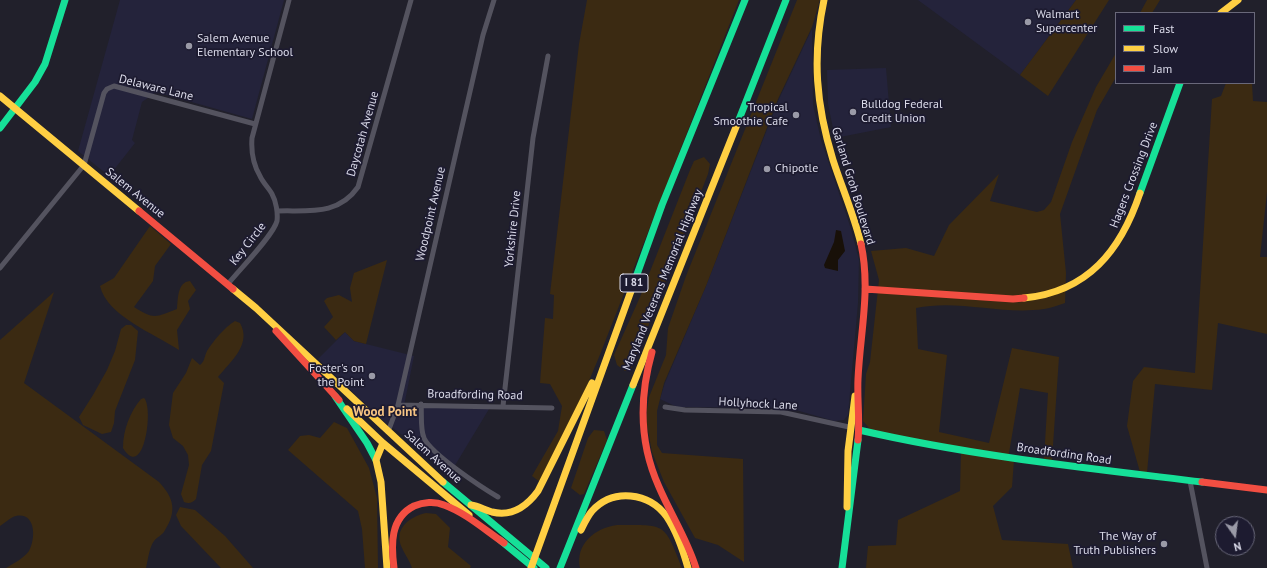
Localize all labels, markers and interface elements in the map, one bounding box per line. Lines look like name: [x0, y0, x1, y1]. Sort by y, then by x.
place label: Walmart Supercenter: [1036, 8, 1097, 36]
legend: [1115, 12, 1255, 84]
marker: Walmart Supercenter: [1023, 17, 1033, 27]
text: Fast: [1153, 21, 1174, 36]
place label: Salem Avenue Elementary School: [197, 32, 293, 60]
marker: Salem Avenue Elementary School: [184, 41, 194, 51]
text: Slow: [1153, 41, 1178, 56]
text: Jam: [1153, 61, 1172, 76]
street label: Delaware Lane: [117, 72, 195, 104]
street label: Daycotah Avenue: [344, 90, 382, 178]
place label: Bulldog Federal Credit Union: [861, 98, 942, 126]
place label: Tropical Smoothie Cafe: [713, 101, 788, 129]
marker: Bulldog Federal Credit Union: [848, 107, 858, 117]
marker: Tropical Smoothie Cafe: [791, 110, 801, 120]
street label: Hagers Crossing Drive: [1107, 120, 1161, 230]
street label: Garland Groh Boulevard: [828, 125, 878, 247]
place label: Chipotle: [775, 162, 818, 176]
marker: Chipotle: [762, 164, 772, 174]
street label: Salem Avenue: [102, 165, 168, 221]
street label: Woodpoint Avenue: [413, 166, 449, 262]
street label: Maryland Veterans Memorial Highway: [620, 187, 706, 373]
street label: Yorkshire Drive: [502, 190, 524, 268]
street label: Key Circle: [227, 220, 269, 268]
road number: I 81: [620, 274, 648, 292]
place label: Foster's on the Point: [309, 362, 364, 390]
marker: Foster's on the Point: [367, 371, 377, 381]
street label: Broadfording Road: [427, 387, 523, 403]
street label: Hollyhock Lane: [718, 395, 798, 413]
district label: Wood Point: [353, 404, 417, 420]
street label: Salem Avenue: [401, 427, 465, 487]
street label: Broadfording Road: [1016, 440, 1112, 468]
north arrow: [1215, 516, 1255, 556]
place label: The Way of Truth Publishers: [1073, 530, 1156, 558]
marker: The Way of Truth Publishers: [1159, 539, 1169, 549]
text: N: [1232, 539, 1243, 554]

